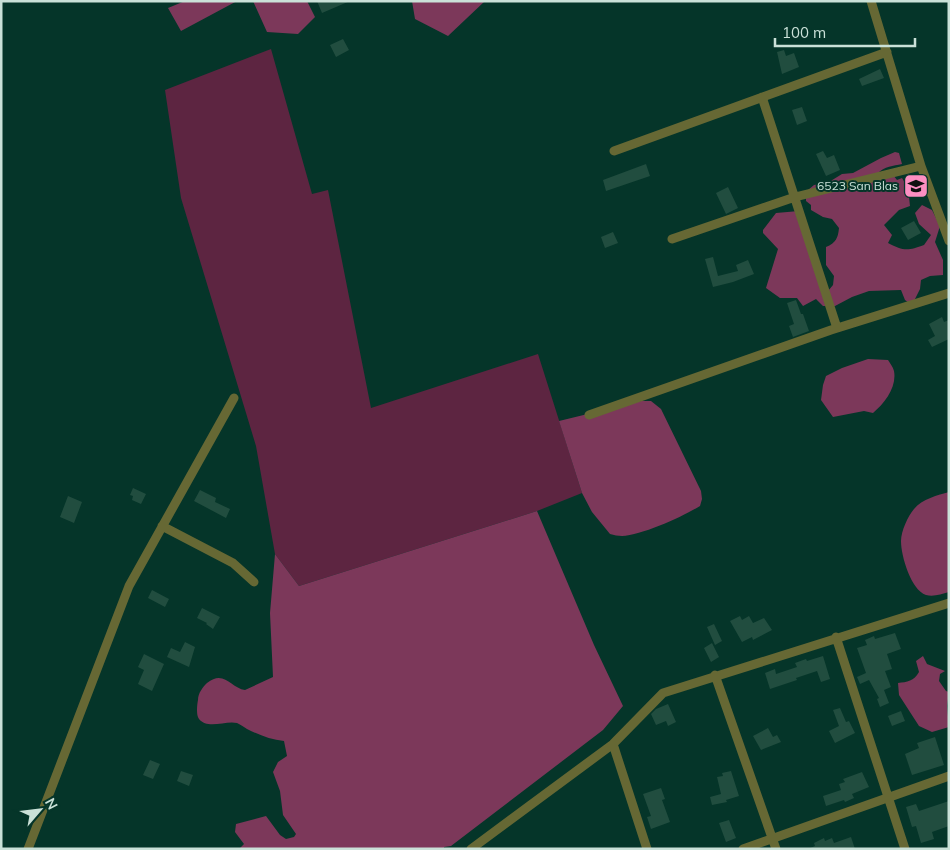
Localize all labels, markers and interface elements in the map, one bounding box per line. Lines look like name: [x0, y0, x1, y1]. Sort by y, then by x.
scale bar: [775, 15, 915, 47]
text: 100 m: [782, 23, 826, 42]
school or university icon: 6523 San Blas: [903, 173, 929, 199]
place label: 6523 San Blas: [817, 178, 898, 193]
north arrow: [15, 785, 65, 835]
text: N: [41, 795, 62, 813]

